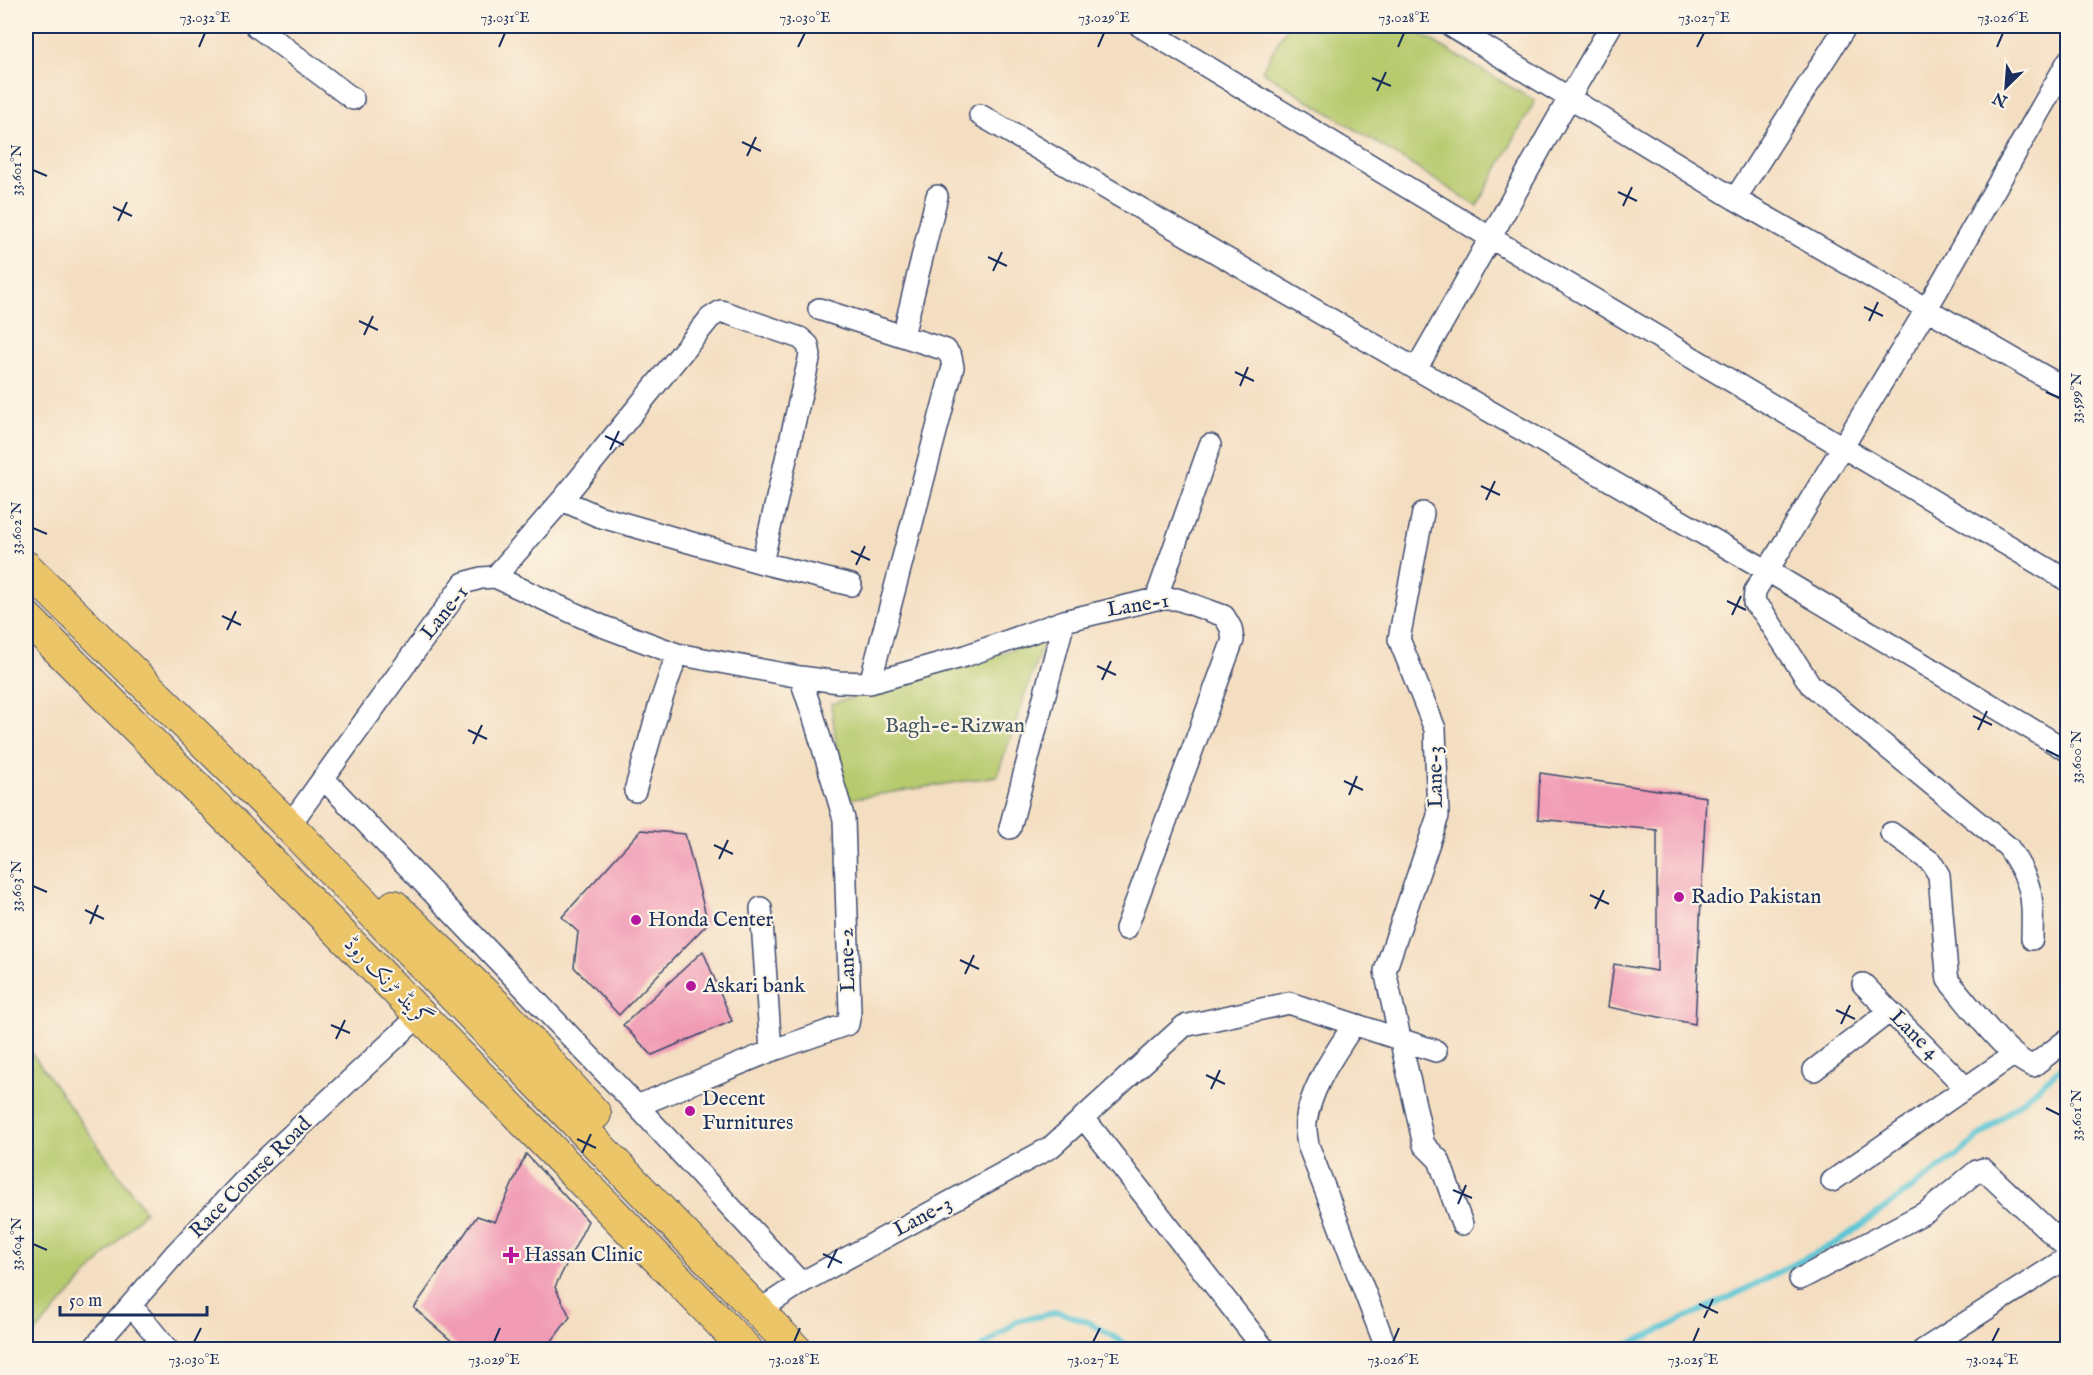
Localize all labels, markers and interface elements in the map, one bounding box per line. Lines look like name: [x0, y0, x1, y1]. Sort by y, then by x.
text: 73.032°E: [180, 8, 231, 27]
text: 73.031°E: [480, 8, 530, 27]
text: 73.030°E: [779, 8, 831, 27]
text: 73.029°E: [1078, 8, 1130, 27]
text: 73.028°E: [1378, 8, 1430, 27]
text: 73.027°E: [1678, 8, 1730, 27]
text: 73.026°E: [1977, 8, 2029, 27]
north arrow: [1976, 57, 2036, 117]
text: N: [1990, 87, 2012, 111]
text: 33.601°N: [7, 144, 26, 196]
text: 33.599°N: [2067, 373, 2086, 423]
text: 33.602°N: [7, 502, 26, 554]
street label: Lane-1: [415, 580, 475, 646]
street label: Lane-1: [1105, 588, 1171, 624]
park label: Bagh-e-Rizwan: [885, 713, 1025, 740]
text: 33.600°N: [2067, 730, 2086, 784]
street label: Lane-3: [1422, 746, 1450, 808]
text: 33.603°N: [7, 860, 26, 912]
place label: Radio Pakistan: [1691, 884, 1821, 911]
marker: Radio Pakistan: [1672, 890, 1686, 904]
place label: Honda Center: [648, 907, 774, 934]
marker: Honda Center: [629, 913, 643, 927]
street label: Lane-2: [833, 927, 863, 993]
street label: گرینڈ ٹرنک روڈ: [337, 930, 438, 1033]
place label: Askari bank: [702, 973, 806, 1000]
marker: Askari bank: [684, 979, 698, 993]
street label: Lane 4: [1883, 1004, 1945, 1066]
place label: Decent Furnitures: [702, 1086, 793, 1137]
text: 33.601°N: [2067, 1089, 2086, 1141]
marker: Decent Furnitures: [683, 1104, 697, 1118]
street label: Race Course Road: [184, 1111, 318, 1245]
street label: Lane-3: [889, 1190, 957, 1244]
text: 33.604°N: [7, 1217, 26, 1271]
place label: Hassan Clinic: [524, 1242, 643, 1269]
marker: Hassan Clinic: [502, 1246, 520, 1264]
scale bar: [60, 1279, 207, 1317]
text: 50 m: [69, 1290, 102, 1313]
text: 73.030°E: [168, 1350, 220, 1369]
text: 73.029°E: [468, 1350, 520, 1369]
text: 73.028°E: [768, 1350, 820, 1369]
text: 73.027°E: [1067, 1350, 1119, 1369]
text: 73.026°E: [1367, 1350, 1419, 1369]
text: 73.025°E: [1668, 1350, 1718, 1369]
text: 73.024°E: [1966, 1350, 2018, 1369]

